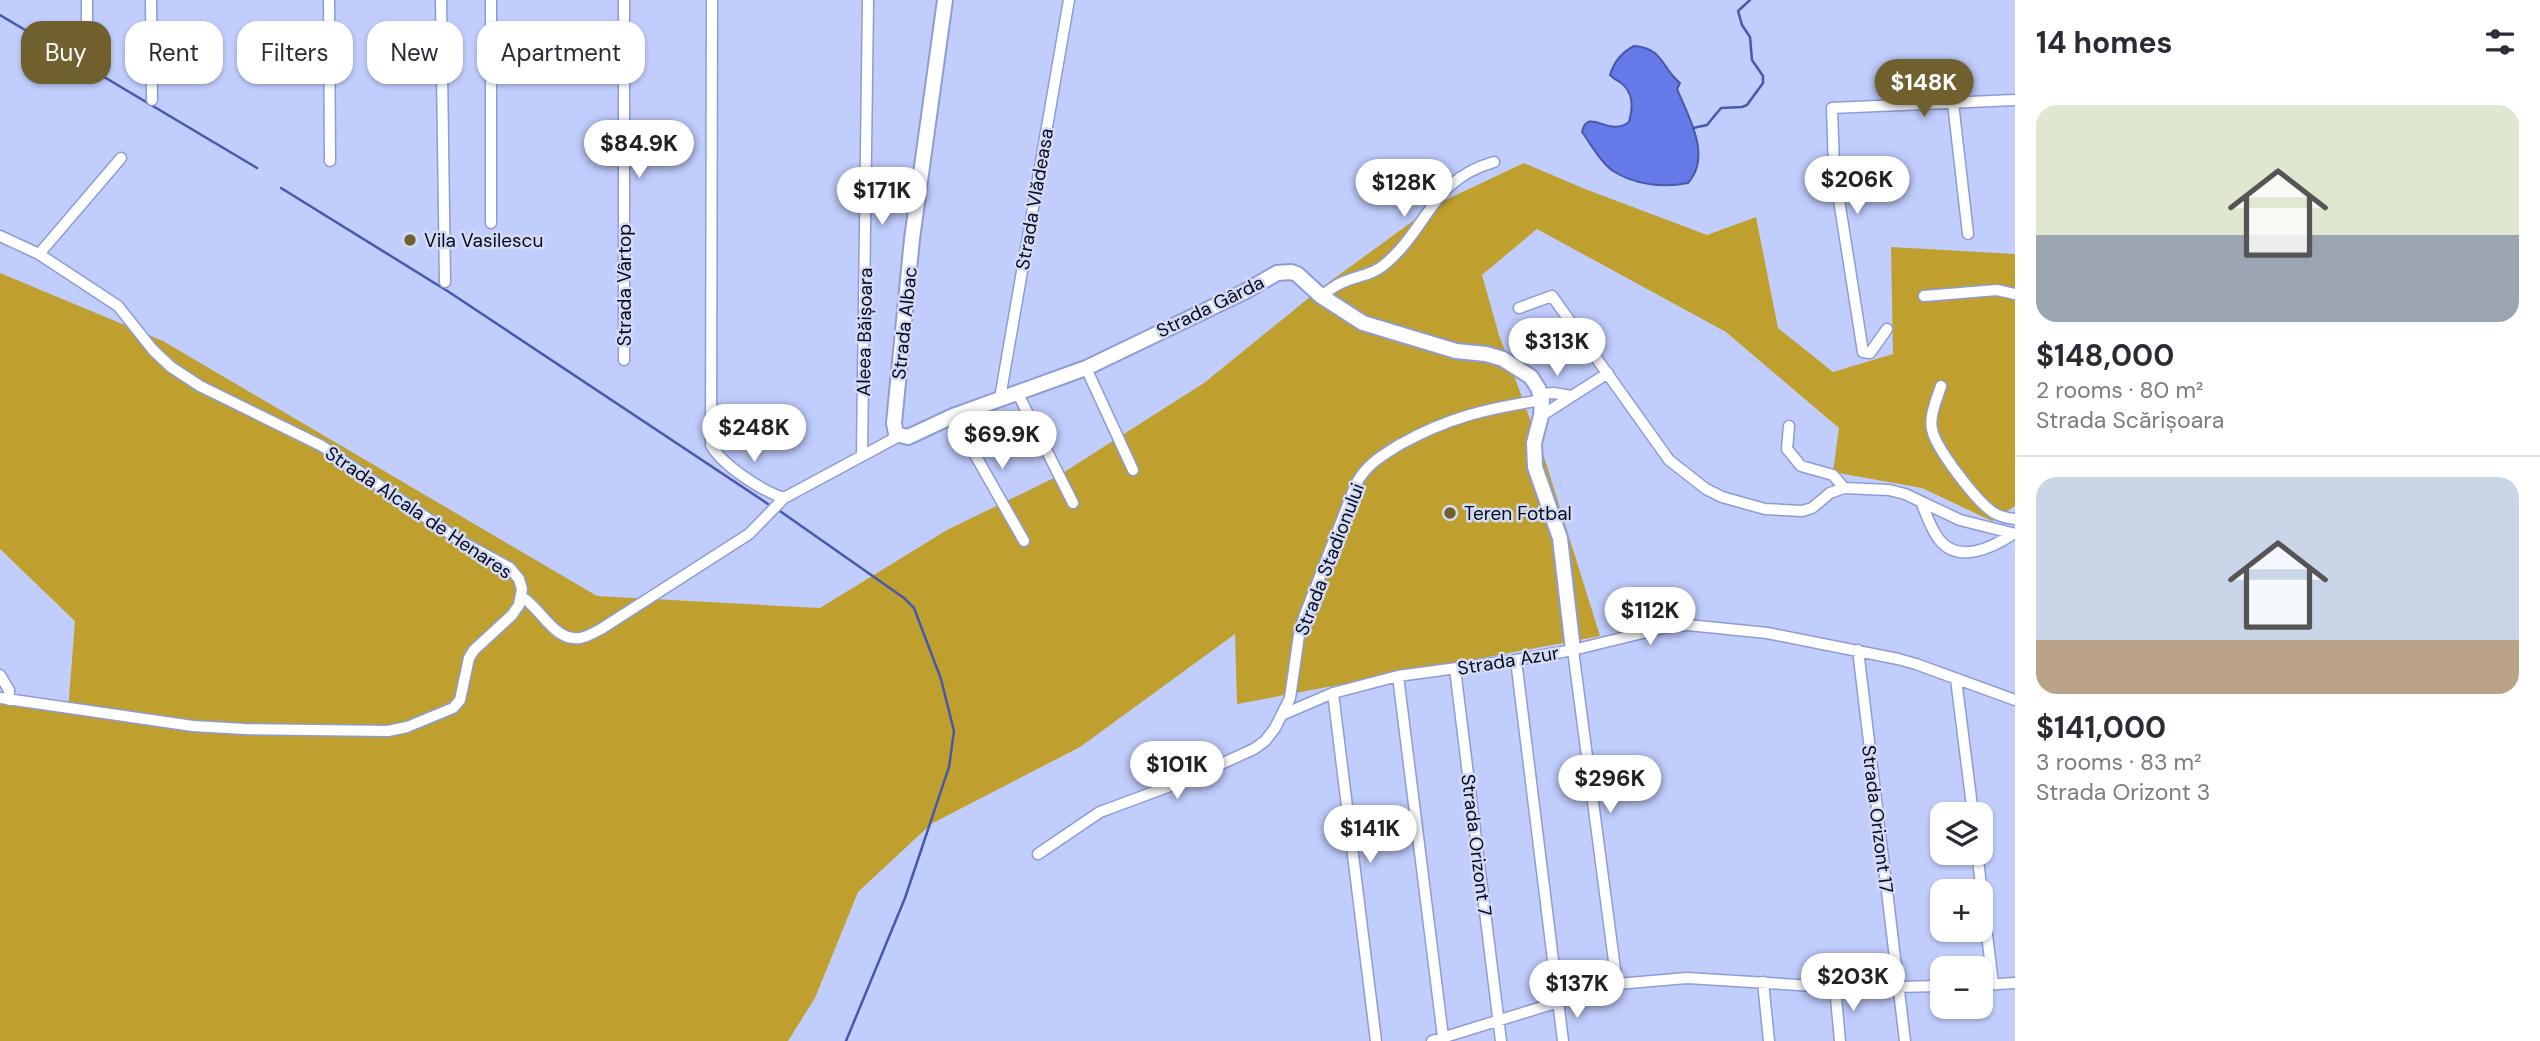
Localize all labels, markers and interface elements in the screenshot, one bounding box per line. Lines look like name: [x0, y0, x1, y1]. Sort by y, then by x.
chip: Buy: [21, 21, 111, 84]
chip: Rent: [125, 21, 223, 84]
chip: Filters: [237, 21, 353, 84]
chip: New: [367, 21, 463, 84]
chip: Apartment: [477, 21, 645, 84]
text: 14 homes: [2036, 23, 2173, 62]
icon: filters: [2481, 23, 2519, 61]
pin: $148K: [1875, 60, 1973, 119]
text: $148K: [1891, 67, 1957, 97]
pin: $84.9K: [582, 120, 696, 180]
street label: Strada Vlădeasa: [1010, 126, 1059, 272]
text: $84.9K: [600, 128, 678, 158]
icon: home: [2215, 150, 2341, 276]
pin: $206K: [1808, 156, 1906, 216]
pin: $128K: [1355, 160, 1453, 219]
text: $206K: [1821, 164, 1893, 194]
text: $128K: [1372, 167, 1436, 197]
pin: $171K: [833, 168, 931, 227]
text: $171K: [853, 175, 911, 205]
street label: Strada Vârtop: [612, 224, 637, 346]
place label: Vila Vasilescu: [424, 228, 543, 253]
marker: Vila Vasilescu: [402, 232, 418, 248]
street label: Strada Albac: [886, 266, 923, 381]
street label: Aleea Băișoara: [851, 267, 878, 397]
street label: Strada Gârda: [1152, 270, 1268, 343]
pin: $313K: [1508, 318, 1606, 378]
text: $313K: [1525, 326, 1589, 356]
text: $148,000: [2036, 336, 2174, 375]
text: 2 rooms · 80 m²: [2036, 375, 2203, 405]
pin: $248K: [705, 405, 803, 464]
text: Strada Scărișoara: [2036, 405, 2224, 435]
text: $248K: [718, 412, 790, 442]
pin: $69.9K: [945, 412, 1059, 471]
text: $69.9K: [964, 419, 1040, 449]
street label: Strada Alcala de Henares: [320, 440, 517, 584]
street label: Strada Stadionului: [1289, 479, 1370, 639]
place label: Teren Fotbal: [1464, 501, 1572, 526]
marker: Teren Fotbal: [1442, 505, 1458, 521]
icon: home: [2215, 522, 2341, 648]
pin: $112K: [1601, 588, 1699, 647]
text: $112K: [1621, 595, 1679, 625]
street label: Strada Azur: [1456, 640, 1561, 681]
text: $141,000: [2036, 708, 2166, 747]
pin: $101K: [1128, 742, 1226, 801]
street label: Strada Orizont 17: [1856, 744, 1899, 894]
text: 3 rooms · 83 m²: [2036, 747, 2202, 777]
text: $101K: [1146, 749, 1208, 779]
pin: $296K: [1561, 756, 1659, 815]
text: $296K: [1574, 763, 1646, 793]
street label: Strada Orizont 7: [1455, 773, 1498, 918]
text: Strada Orizont 3: [2036, 777, 2210, 807]
map controls: [1930, 802, 1993, 1019]
button: layers: [1930, 802, 1993, 865]
pin: $141K: [1321, 806, 1419, 865]
text: $141K: [1340, 813, 1400, 843]
button: +: [1930, 879, 1993, 942]
pin: $203K: [1804, 954, 1902, 1013]
button: −: [1930, 956, 1993, 1019]
pin: $137K: [1528, 960, 1626, 1020]
text: $203K: [1817, 961, 1889, 991]
text: $137K: [1545, 968, 1609, 998]

